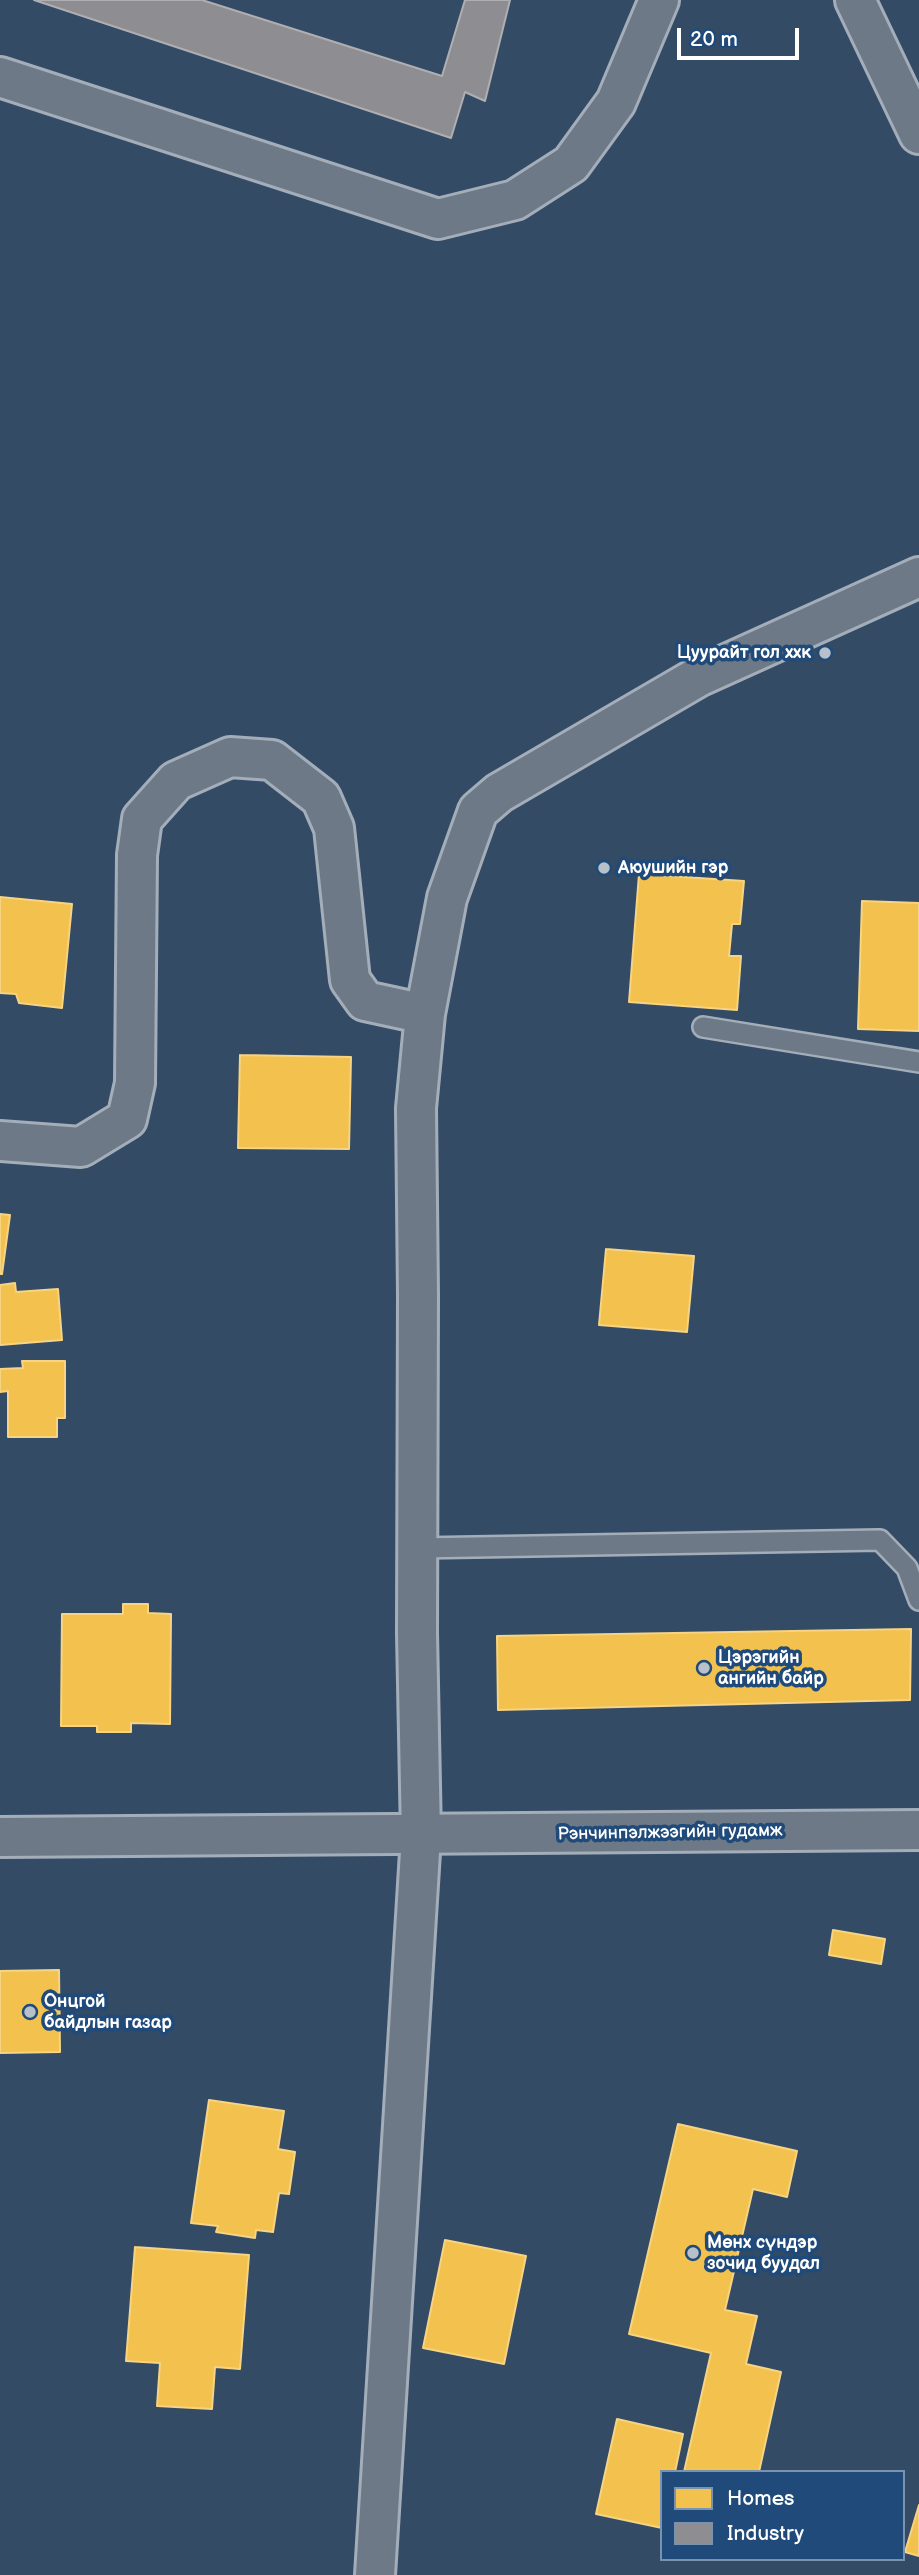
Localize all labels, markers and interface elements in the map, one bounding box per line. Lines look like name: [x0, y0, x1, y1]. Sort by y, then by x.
scale bar: [681, 14, 804, 58]
text: 20 m: [690, 27, 738, 52]
place label: Цуурайт гол ххк: [677, 642, 811, 664]
marker: Цуурайт гол ххк: [817, 645, 833, 661]
place label: Аюушийн гэр: [618, 857, 728, 879]
marker: Аюушийн гэр: [596, 860, 612, 876]
place label: Цэрэгийн ангийн байр: [718, 1647, 824, 1690]
marker: Цэрэгийн ангийн байр: [696, 1660, 712, 1676]
street label: Рэнчинпэлжээгийн гудамж: [557, 1820, 783, 1846]
place label: Онцгой байдлын газар: [44, 1991, 172, 2034]
marker: Онцгой байдлын газар: [22, 2004, 38, 2020]
place label: Мөнх сүндэр зочид буудал: [707, 2232, 820, 2274]
marker: Мөнх сүндэр зочид буудал: [685, 2245, 701, 2261]
legend: [660, 2470, 905, 2561]
text: Homes: [727, 2486, 795, 2511]
text: Industry: [727, 2521, 804, 2546]

